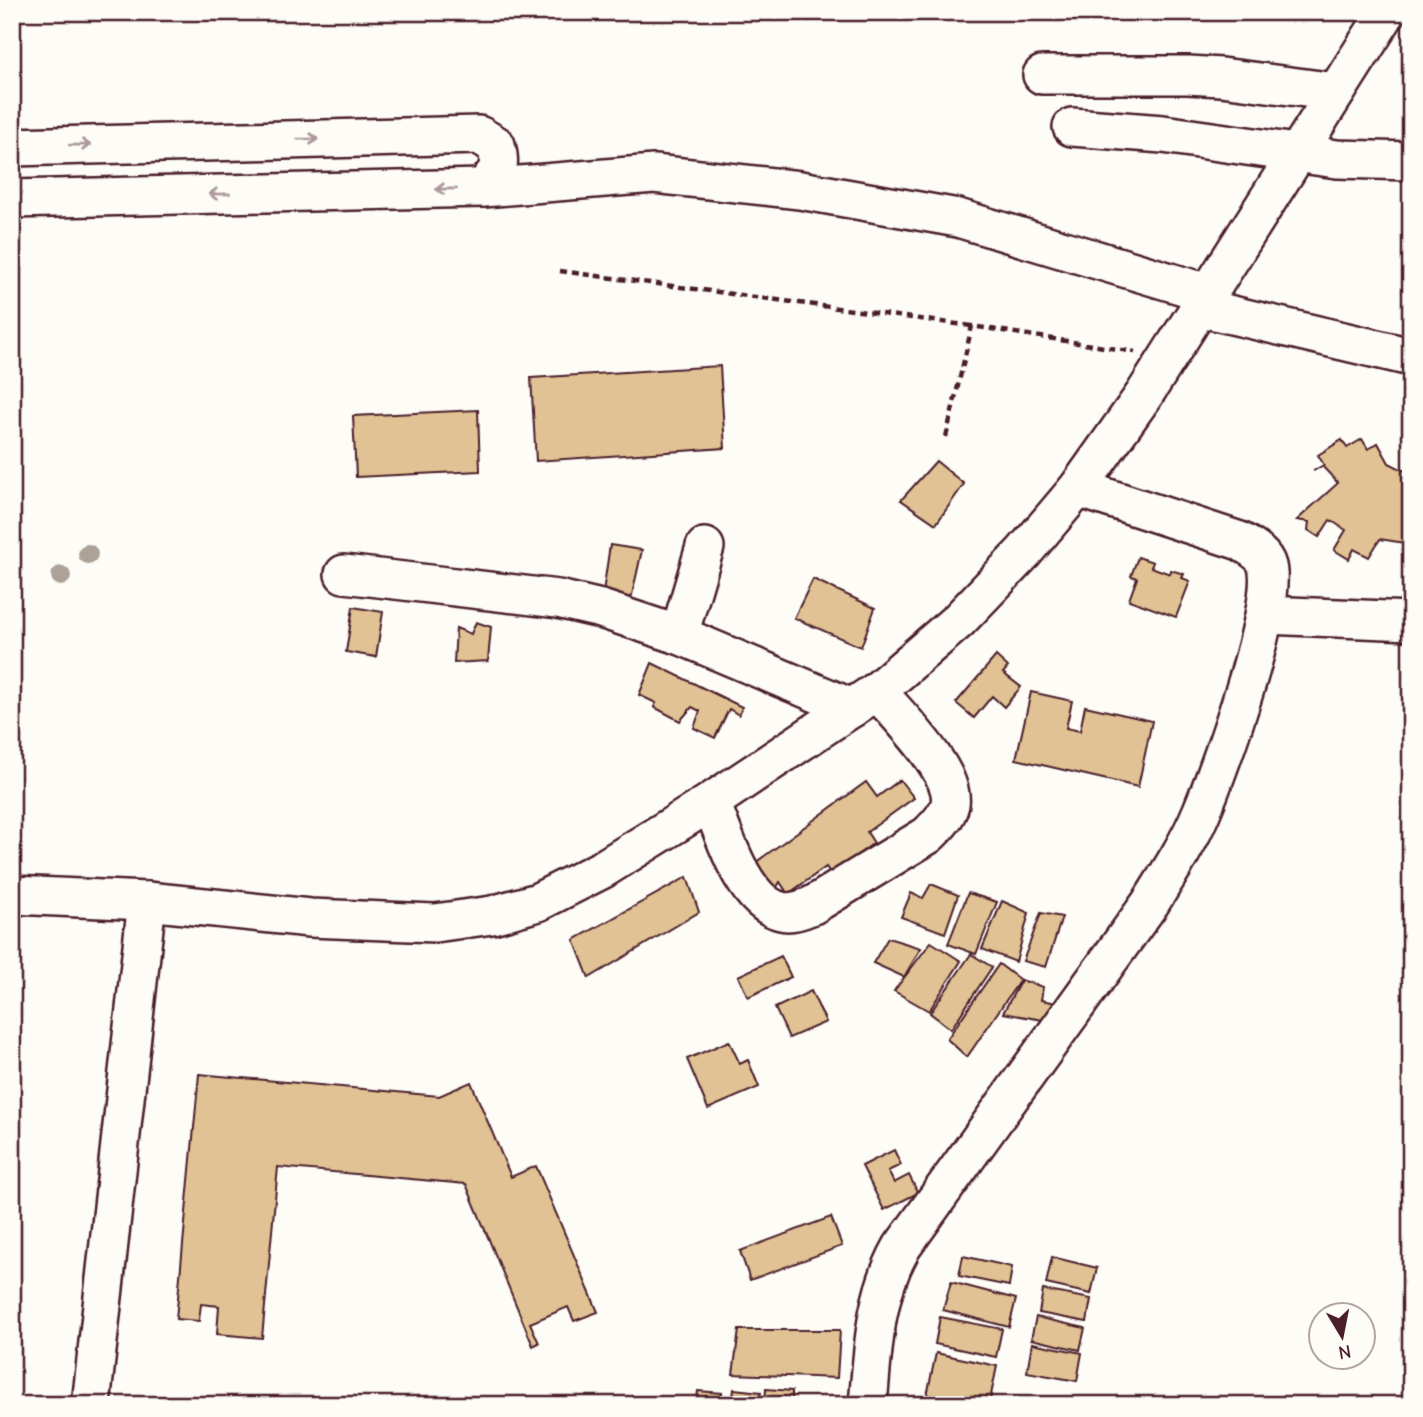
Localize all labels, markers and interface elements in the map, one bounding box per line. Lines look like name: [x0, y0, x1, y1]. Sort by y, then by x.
one-way arrow: [296, 133, 319, 146]
one-way arrow: [69, 138, 92, 152]
one-way arrow: [435, 182, 458, 195]
one-way arrow: [207, 187, 230, 201]
north arrow: [1308, 1302, 1378, 1372]
text: N: [1337, 1340, 1353, 1364]

